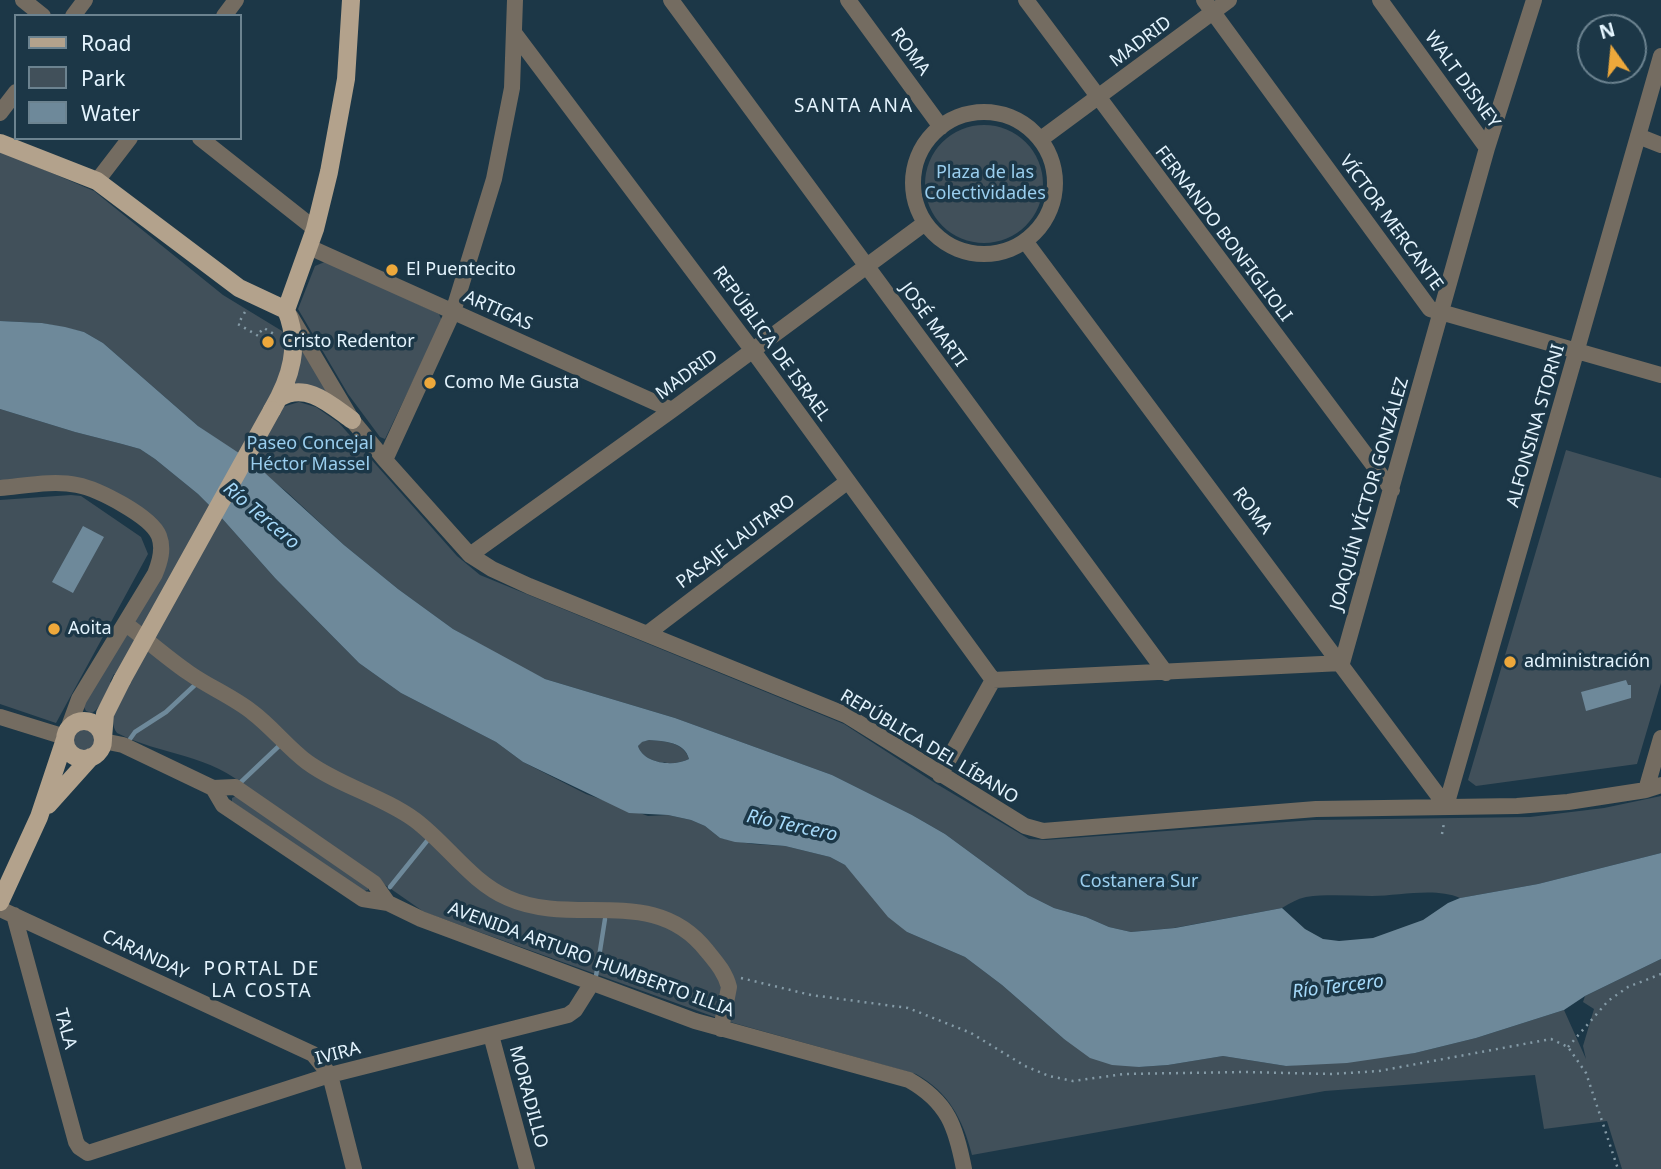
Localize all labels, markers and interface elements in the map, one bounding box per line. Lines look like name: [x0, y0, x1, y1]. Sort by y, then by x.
street label: MADRID: [1106, 12, 1176, 72]
legend: [14, 14, 242, 140]
north arrow: [1577, 14, 1647, 84]
text: N: [1596, 16, 1618, 45]
street label: ROMA: [886, 24, 934, 80]
street label: WALT DISNEY: [1420, 27, 1504, 133]
text: Road: [81, 29, 131, 57]
text: Park: [81, 64, 125, 92]
district label: SANTA ANA: [795, 96, 913, 118]
text: Water: [81, 99, 140, 127]
street label: FERNANDO BONFIGLIOLI: [1150, 142, 1296, 326]
street label: VÍCTOR MERCANTE: [1335, 151, 1447, 295]
park label: Plaza de las Colectividades: [924, 162, 1046, 204]
place label: El Puentecito: [406, 259, 516, 281]
marker: El Puentecito: [384, 262, 400, 278]
street label: REPÚBLICA DE ISRAEL: [708, 262, 834, 426]
street label: JOSÉ MARTI: [895, 279, 971, 371]
street label: ARTIGAS: [460, 286, 536, 336]
place label: Cristo Redentor: [282, 331, 415, 353]
marker: Cristo Redentor: [260, 334, 276, 350]
street label: ALFONSINA STORNI: [1502, 342, 1570, 510]
street label: MADRID: [652, 345, 722, 405]
place label: Como Me Gusta: [444, 372, 579, 394]
marker: Como Me Gusta: [422, 375, 438, 391]
street label: JOAQUÍN VÍCTOR GONZÁLEZ: [1326, 375, 1414, 613]
park label: Paseo Concejal Héctor Massel: [247, 433, 373, 476]
water label: Río Tercero: [218, 478, 304, 554]
street label: ROMA: [1227, 483, 1277, 539]
street label: PASAJE LAUTARO: [672, 490, 800, 594]
place label: Aoita: [68, 618, 112, 640]
marker: Aoita: [46, 621, 62, 637]
place label: administración: [1524, 651, 1650, 673]
marker: administración: [1502, 654, 1518, 670]
street label: REPÚBLICA DEL LÍBANO: [836, 685, 1022, 809]
water label: Río Tercero: [745, 805, 839, 847]
park label: Costanera Sur: [1079, 871, 1199, 893]
street label: AVENIDA ARTURO HUMBERTO ILLIA: [445, 898, 737, 1022]
street label: CARANDAY: [98, 926, 192, 984]
district label: PORTAL DE LA COSTA: [205, 959, 319, 1003]
water label: Río Tercero: [1291, 970, 1385, 1004]
street label: TALA: [49, 1006, 81, 1052]
street label: IVIRA: [313, 1038, 363, 1070]
street label: MORADILLO: [504, 1044, 552, 1150]

